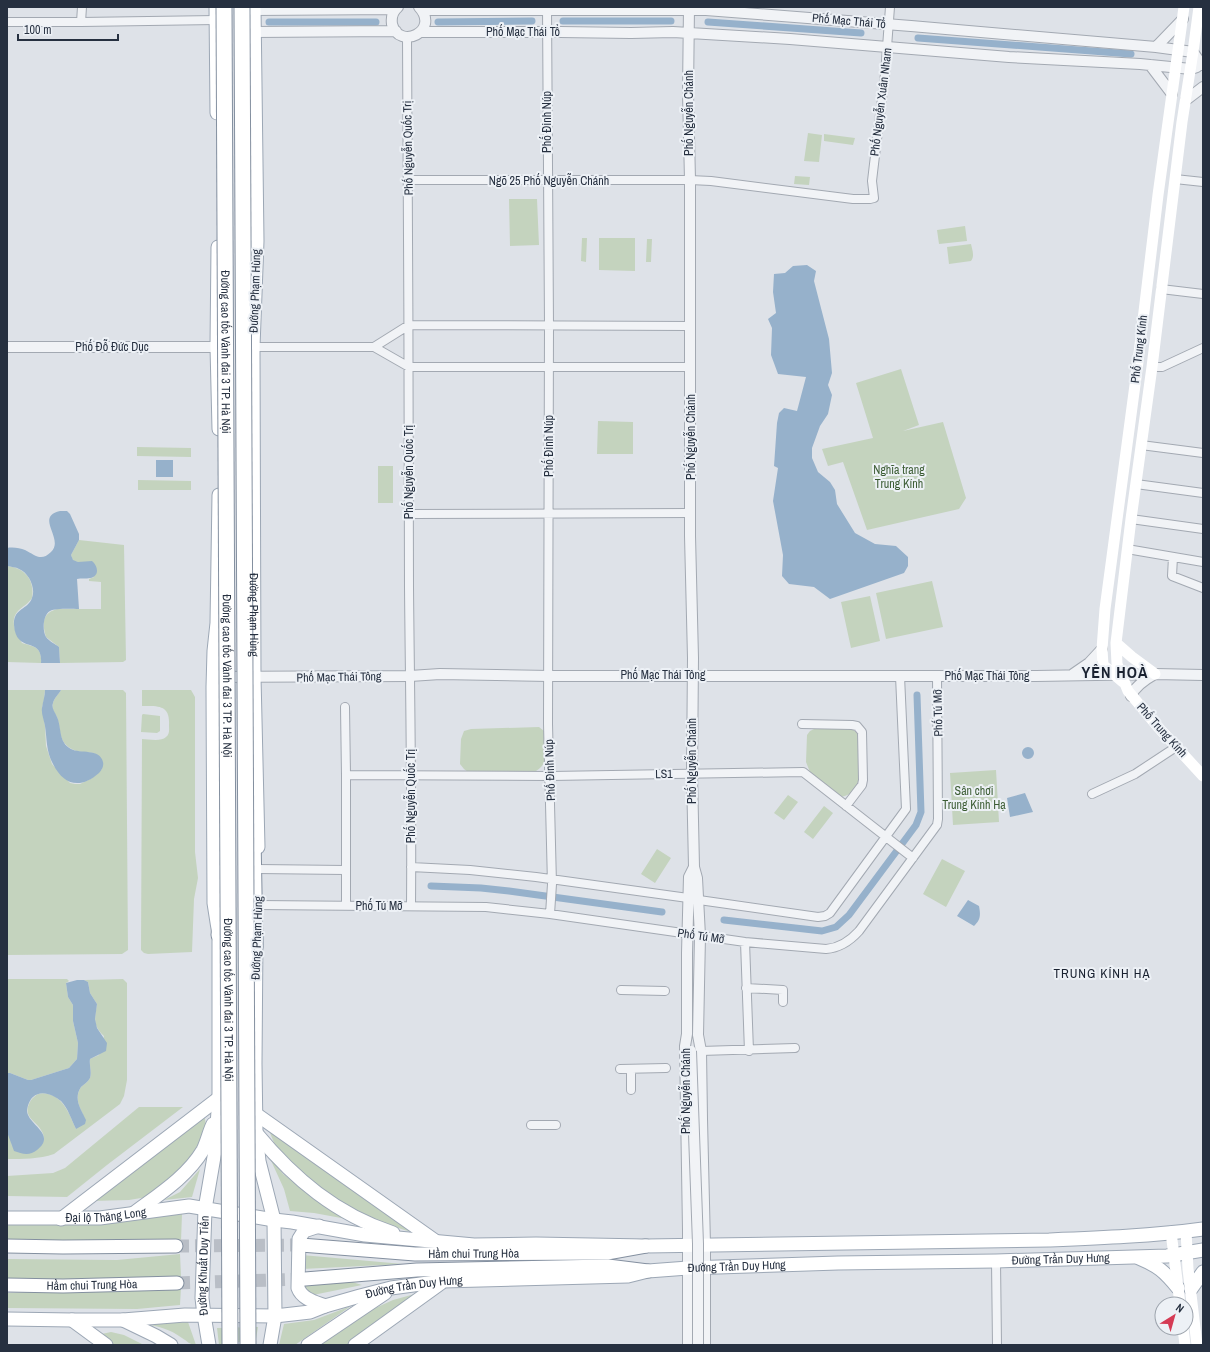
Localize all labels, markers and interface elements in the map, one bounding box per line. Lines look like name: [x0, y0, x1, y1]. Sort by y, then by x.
street label: Phố Mạc Thái Tổ: [811, 10, 887, 32]
scale bar: [18, 16, 118, 42]
text: 100 m: [24, 22, 51, 38]
street label: Phố Mạc Thái Tổ: [486, 24, 560, 40]
street label: Phố Nguyễn Xuân Nham: [866, 47, 896, 157]
street label: Phố Nguyễn Chánh: [681, 70, 697, 156]
street label: Phố Đinh Núp: [539, 91, 555, 153]
street label: Phố Nguyễn Quốc Trị: [399, 101, 417, 195]
street label: Ngõ 25 Phố Nguyễn Chánh: [489, 173, 609, 189]
street label: Đường Phạm Hùng: [246, 248, 264, 333]
street label: Đường cao tốc Vành đai 3 TP. Hà Nội: [217, 270, 234, 434]
street label: Phố Trung Kính: [1127, 314, 1151, 384]
street label: Phố Đỗ Đức Dục: [75, 339, 149, 355]
street label: Phố Nguyễn Chánh: [683, 394, 699, 480]
street label: Phố Đinh Núp: [541, 415, 557, 477]
street label: Phố Nguyễn Quốc Trị: [401, 425, 417, 519]
park label: Nghĩa trang Trung Kính: [873, 462, 925, 492]
street label: Đường Phạm Hùng: [246, 573, 262, 657]
street label: Đường cao tốc Vành đai 3 TP. Hà Nội: [219, 594, 235, 758]
district label: YÊN HOÀ: [1082, 661, 1148, 683]
street label: Phố Mạc Thái Tông: [621, 667, 706, 683]
street label: Phố Mạc Thái Tông: [296, 668, 382, 686]
street label: Phố Mạc Thái Tông: [945, 668, 1030, 684]
street label: Phố Tú Mỡ: [930, 689, 946, 737]
street label: Phố Trung Kính: [1133, 699, 1191, 761]
street label: Phố Nguyễn Chánh: [684, 718, 700, 804]
street label: Phố Đinh Núp: [541, 739, 559, 801]
street label: Phố Nguyễn Quốc Trị: [403, 749, 419, 843]
street label: LS1: [655, 766, 673, 782]
park label: Sân chơi Trung Kính Hạ: [942, 783, 1006, 813]
street label: Đường Phạm Hùng: [248, 895, 266, 980]
street label: Phố Tú Mỡ: [355, 898, 403, 914]
street label: Đường cao tốc Vành đai 3 TP. Hà Nội: [220, 918, 237, 1082]
street label: Phố Tú Mỡ: [677, 925, 726, 947]
district label: TRUNG KÍNH HẠ: [1053, 965, 1151, 982]
street label: Phố Nguyễn Chánh: [678, 1048, 694, 1134]
street label: Đại lộ Thăng Long: [66, 1204, 148, 1226]
street label: Đường Khuất Duy Tiến: [194, 1215, 213, 1316]
street label: Hầm chui Trung Hòa: [428, 1245, 520, 1262]
street label: Đường Trần Duy Hưng: [1011, 1250, 1110, 1269]
street label: Đường Trần Duy Hưng: [687, 1257, 787, 1276]
street label: Đường Trần Duy Hưng: [364, 1272, 463, 1302]
street label: Hầm chui Trung Hòa: [46, 1276, 138, 1294]
north arrow: [1154, 1296, 1194, 1336]
text: N: [1173, 1300, 1187, 1316]

